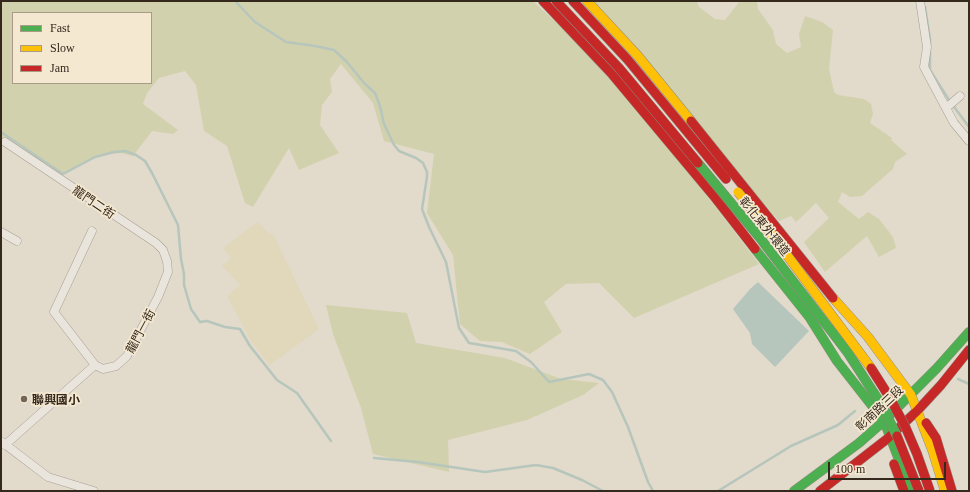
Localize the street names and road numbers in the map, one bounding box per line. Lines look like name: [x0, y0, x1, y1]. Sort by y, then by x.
street label: 龍門二街: [70, 183, 118, 221]
street label: 彰化東外環道: [737, 193, 793, 259]
street label: 龍門一街: [122, 306, 158, 356]
street label: 彰南路三段: [852, 382, 906, 434]

